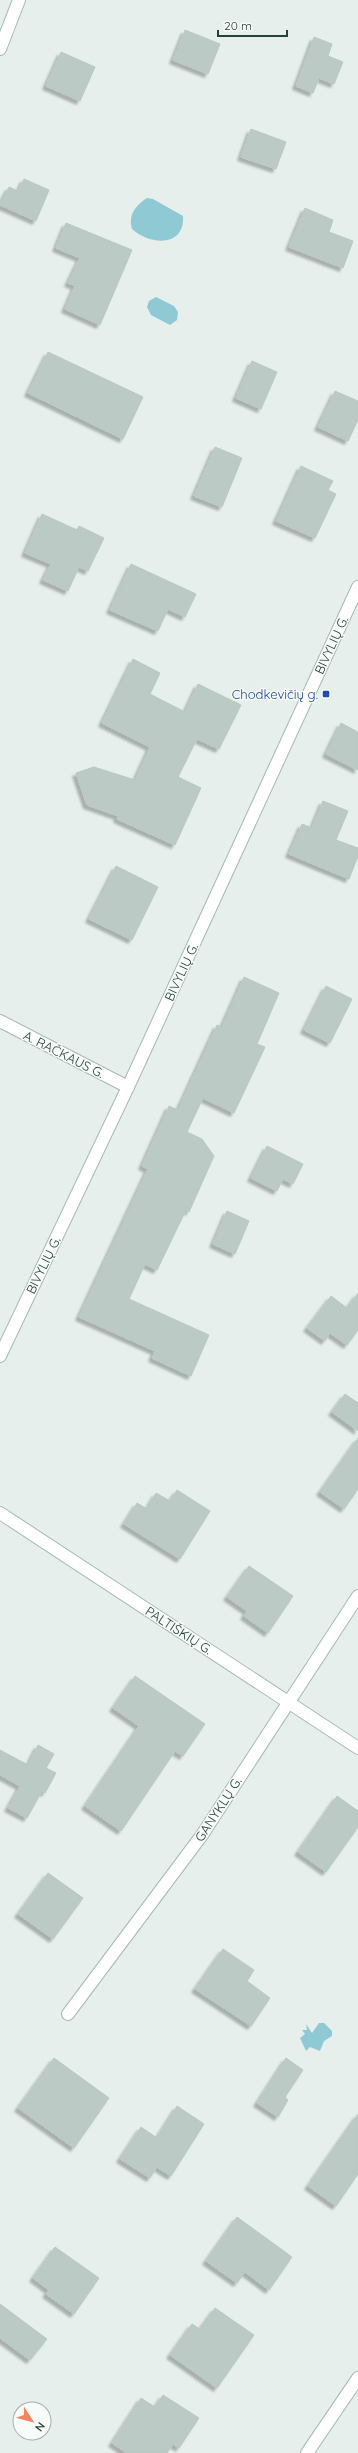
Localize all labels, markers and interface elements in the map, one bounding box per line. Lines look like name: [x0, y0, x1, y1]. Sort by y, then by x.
scale bar: [218, 12, 287, 38]
text: 20 m: [224, 18, 252, 33]
street label: BIVYLIŲ G.: [311, 614, 351, 676]
place label: Chodkevičių g.: [232, 686, 318, 702]
marker: Chodkevičių g.: [321, 689, 331, 699]
street label: BIVYLIŲ G.: [161, 941, 201, 1003]
street label: A. RAČKAUS G.: [21, 1027, 107, 1081]
street label: BIVYLIŲ G.: [22, 1234, 64, 1296]
street label: PALTIŠKIŲ G.: [143, 1602, 215, 1658]
street label: GANYKLŲ G.: [191, 1774, 245, 1844]
north arrow: [12, 2401, 52, 2441]
text: N: [32, 2419, 48, 2434]

